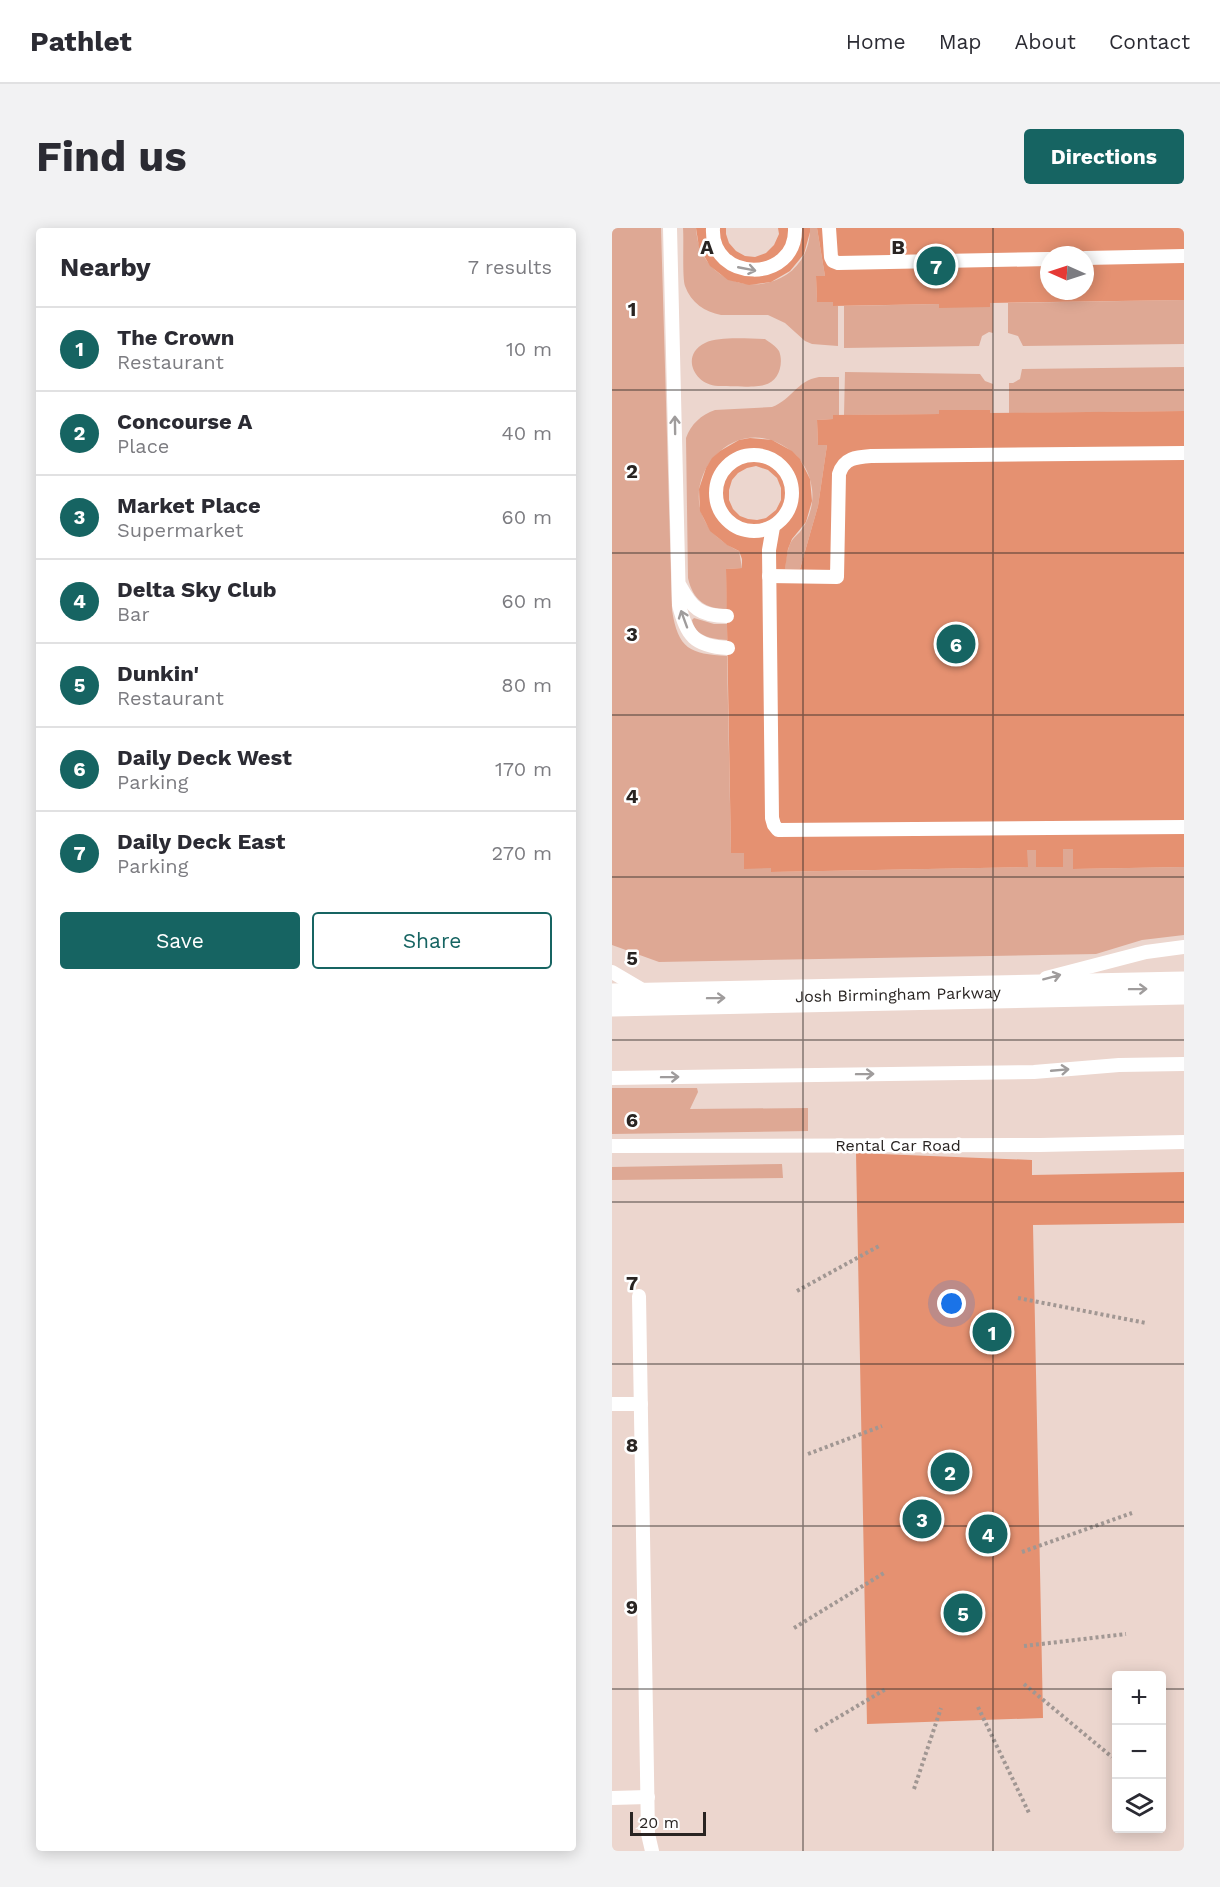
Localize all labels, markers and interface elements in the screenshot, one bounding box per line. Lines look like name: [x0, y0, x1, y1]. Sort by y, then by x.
text: Pathlet: [30, 25, 132, 58]
text: Home: [846, 29, 906, 54]
text: Map: [939, 29, 982, 54]
text: About: [1015, 29, 1076, 54]
text: Contact: [1109, 29, 1190, 54]
button: Directions: [1024, 129, 1184, 184]
text: Find us: [36, 132, 187, 181]
text: A: [700, 235, 714, 259]
text: B: [891, 235, 905, 259]
pin: 7: [916, 243, 956, 288]
north arrow: [1040, 246, 1094, 300]
text: Nearby: [60, 252, 151, 282]
text: 7 results: [468, 255, 552, 279]
one-way arrow: [736, 264, 756, 275]
text: 1: [628, 297, 636, 321]
text: The Crown: [117, 325, 235, 350]
text: 1: [75, 337, 84, 361]
text: 10 m: [506, 337, 552, 361]
text: Restaurant: [117, 350, 224, 374]
text: Concourse A: [117, 409, 252, 434]
one-way arrow: [669, 415, 681, 435]
text: 2: [74, 421, 85, 445]
text: 40 m: [501, 421, 552, 445]
text: Place: [117, 434, 169, 458]
text: 2: [626, 459, 638, 483]
text: Market Place: [117, 493, 261, 518]
text: 3: [74, 505, 85, 529]
text: 60 m: [502, 505, 552, 529]
text: Supermarket: [117, 518, 243, 542]
text: Delta Sky Club: [117, 577, 277, 602]
text: 4: [73, 589, 86, 613]
text: 60 m: [502, 589, 552, 613]
text: Bar: [117, 602, 150, 626]
one-way arrow: [677, 610, 688, 629]
text: 3: [626, 622, 638, 646]
pin: 6: [936, 622, 976, 666]
text: Dunkin': [117, 661, 199, 686]
text: 5: [74, 673, 85, 697]
text: 80 m: [501, 673, 552, 697]
text: Restaurant: [117, 686, 224, 710]
text: Daily Deck West: [117, 745, 292, 770]
text: 6: [73, 757, 86, 781]
text: 170 m: [495, 757, 552, 781]
text: Parking: [117, 770, 188, 794]
text: 4: [626, 784, 639, 808]
text: Daily Deck East: [117, 829, 285, 854]
text: 7: [73, 841, 86, 865]
text: 270 m: [492, 841, 552, 865]
text: Parking: [117, 854, 188, 878]
button: Save: [60, 912, 300, 969]
button: Share: [312, 912, 552, 969]
text: 5: [626, 946, 638, 970]
one-way arrow: [1042, 971, 1061, 982]
street label: Josh Birmingham Parkway: [795, 982, 1002, 1006]
one-way arrow: [1127, 983, 1147, 995]
one-way arrow: [705, 992, 725, 1003]
one-way arrow: [1050, 1064, 1070, 1075]
one-way arrow: [855, 1069, 875, 1080]
one-way arrow: [660, 1072, 680, 1083]
text: 6: [626, 1108, 638, 1132]
street label: Rental Car Road: [835, 1136, 961, 1155]
text: 7: [626, 1271, 638, 1295]
your location: [937, 1289, 966, 1318]
pin: 1: [972, 1310, 1012, 1354]
text: 8: [626, 1433, 638, 1457]
pin: 2: [930, 1450, 970, 1494]
pin: 3: [902, 1496, 942, 1542]
pin: 4: [968, 1512, 1007, 1556]
pin: 5: [944, 1590, 982, 1636]
text: 9: [626, 1595, 638, 1619]
map controls: [1112, 1671, 1166, 1833]
button: +: [1112, 1671, 1166, 1725]
button: −: [1112, 1725, 1166, 1779]
button: layers: [1112, 1779, 1166, 1833]
scale bar: [630, 1809, 706, 1836]
text: 20 m: [639, 1813, 679, 1832]

